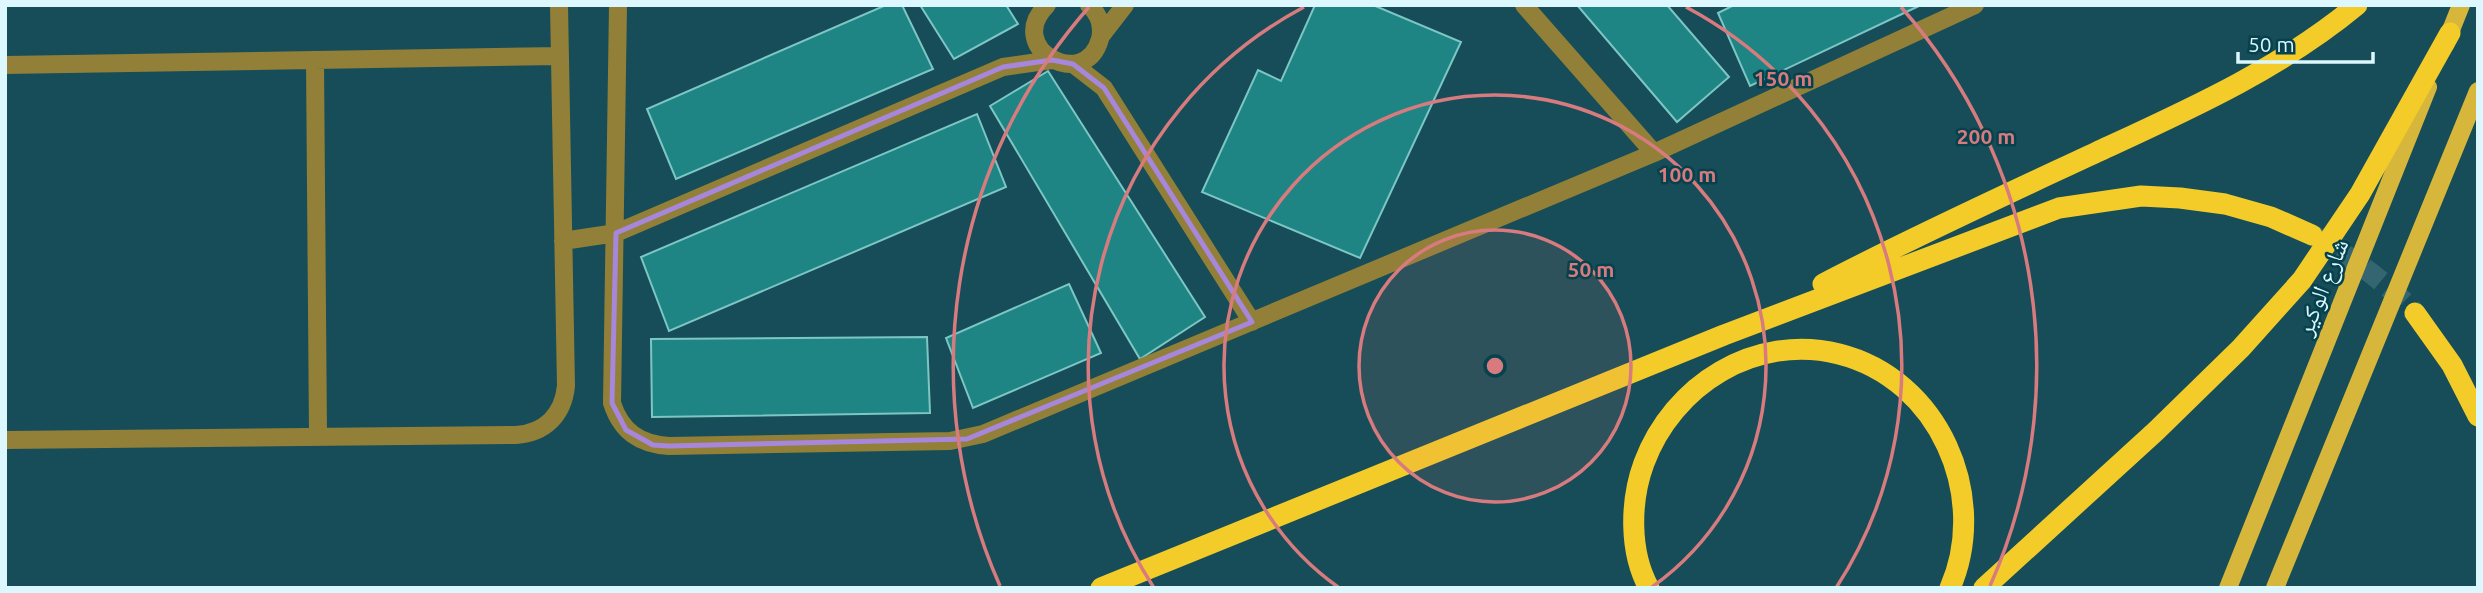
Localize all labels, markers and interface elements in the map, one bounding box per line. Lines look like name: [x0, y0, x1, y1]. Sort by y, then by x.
scale bar: [2238, 21, 2373, 65]
text: 50 m: [2248, 32, 2295, 56]
text: 150 m: [1754, 66, 1812, 90]
text: 200 m: [1957, 124, 2015, 148]
text: 100 m: [1658, 162, 1716, 186]
street label: شارع الوكير: [2290, 235, 2355, 341]
text: 50 m: [1568, 257, 1614, 281]
centre of rings: [1483, 354, 1507, 378]

